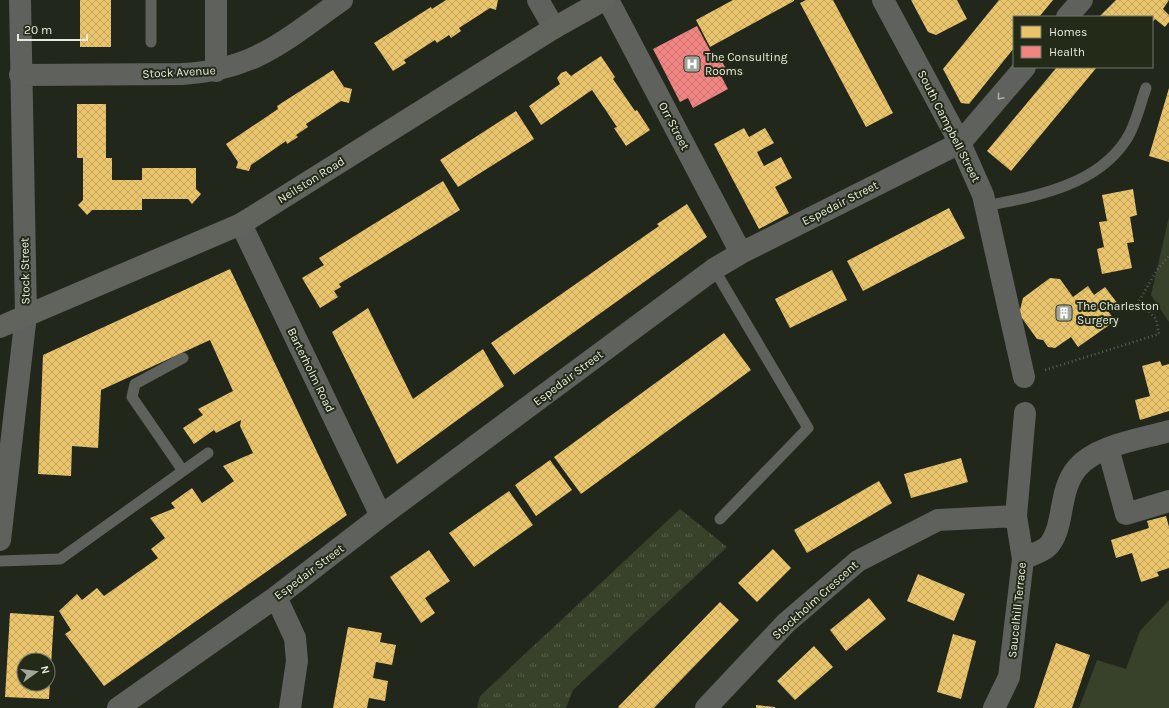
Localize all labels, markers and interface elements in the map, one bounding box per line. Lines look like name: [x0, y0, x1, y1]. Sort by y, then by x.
scale bar: [18, 16, 87, 42]
legend: [1013, 16, 1153, 68]
text: 20 m: [24, 23, 52, 37]
text: Homes: [1049, 25, 1087, 39]
text: Health: [1049, 45, 1085, 59]
place label: The Consulting Rooms: [705, 50, 788, 78]
hospital icon: The Consulting Rooms: [682, 54, 702, 74]
street label: Stock Avenue: [142, 63, 216, 81]
street label: South Campbell Street: [915, 68, 984, 185]
one-way arrow: [997, 92, 1004, 99]
street label: Orr Street: [656, 100, 693, 153]
street label: Neilston Road: [275, 154, 347, 206]
street label: Espedair Street: [800, 178, 881, 228]
street label: Stock Street: [17, 237, 33, 305]
place label: The Charleston Surgery: [1077, 299, 1159, 327]
building icon: The Charleston Surgery: [1054, 303, 1074, 323]
street label: Barterholm Road: [284, 325, 338, 415]
street label: Espedair Street: [530, 347, 606, 409]
street label: Espedair Street: [271, 541, 347, 603]
street label: Stockholm Crescent: [769, 557, 861, 642]
street label: Saucelhill Terrace: [1005, 561, 1029, 659]
north arrow: [16, 652, 56, 692]
text: N: [38, 664, 52, 675]

